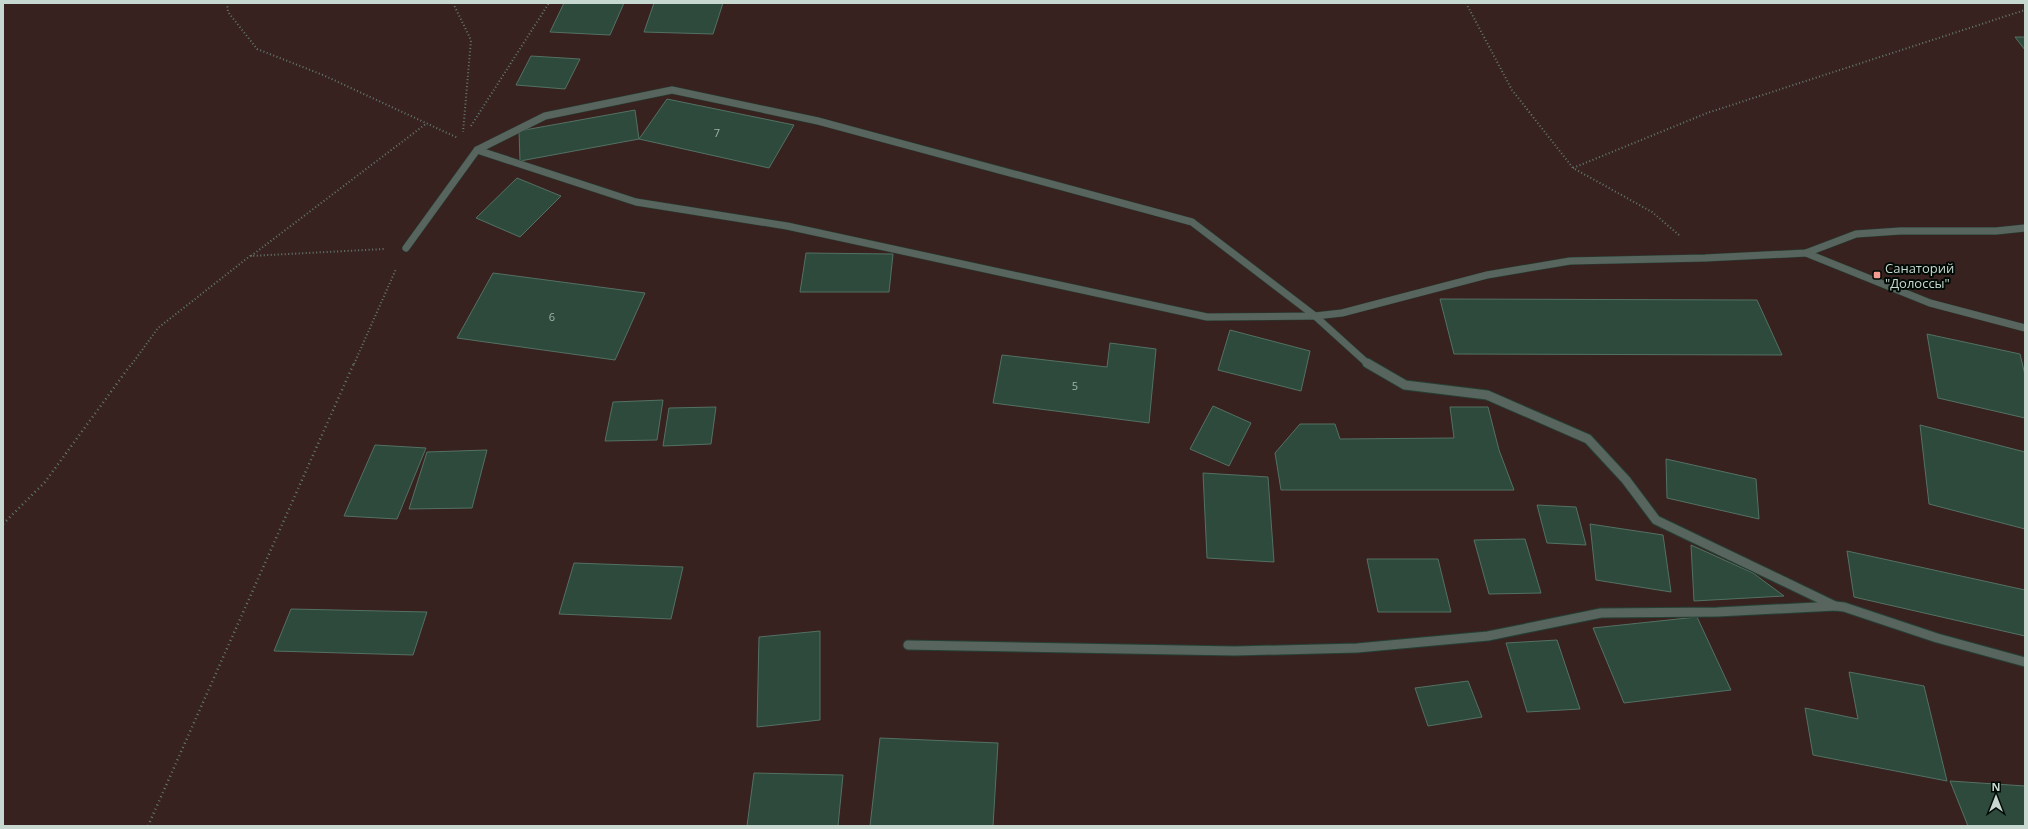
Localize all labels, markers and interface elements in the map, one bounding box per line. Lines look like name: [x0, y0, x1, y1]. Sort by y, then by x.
house number: 7: [714, 125, 720, 140]
place label: Санаторий "Долоссы": [1885, 259, 1954, 292]
marker: Санаторий "Долоссы": [1872, 270, 1882, 280]
house number: 6: [549, 309, 555, 324]
house number: 5: [1072, 378, 1078, 393]
north arrow: [1976, 777, 2016, 817]
text: N: [1992, 779, 2000, 794]

